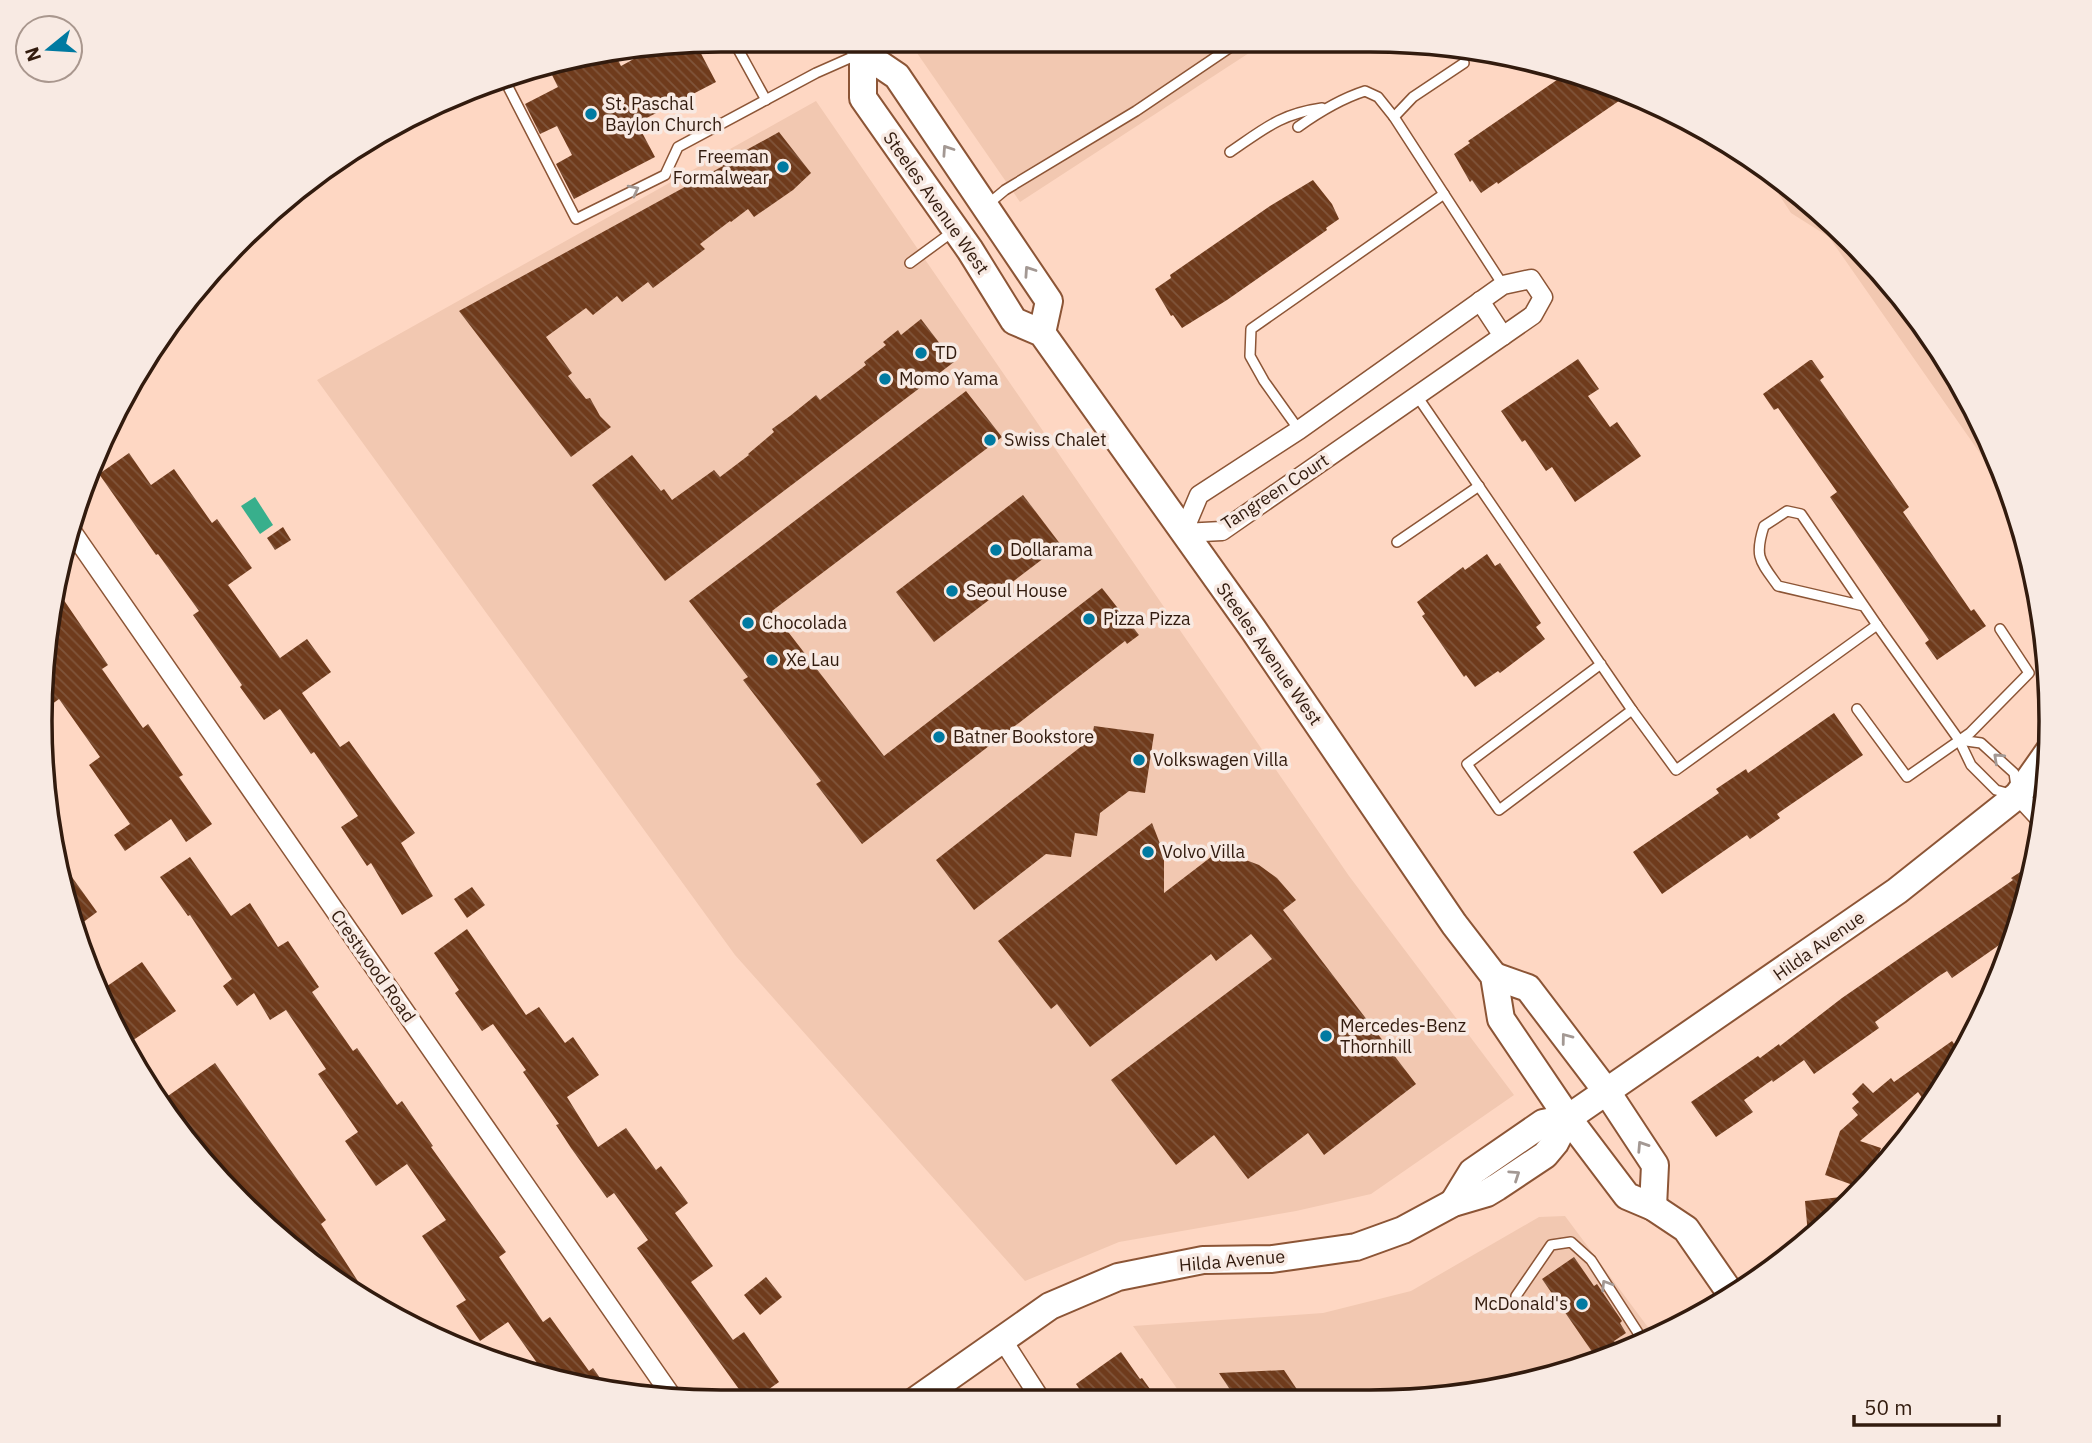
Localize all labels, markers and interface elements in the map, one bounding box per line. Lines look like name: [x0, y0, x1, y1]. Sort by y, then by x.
north arrow: [14, 14, 84, 84]
text: N: [19, 44, 46, 65]
place label: St. Paschal Baylon Church: [605, 92, 722, 136]
marker: St. Paschal Baylon Church: [583, 106, 599, 122]
street label: Steeles Avenue West: [878, 127, 994, 279]
place label: Freeman Formalwear: [673, 145, 769, 189]
one-way arrow: [942, 145, 955, 158]
marker: Freeman Formalwear: [775, 159, 791, 175]
one-way arrow: [627, 185, 639, 199]
one-way arrow: [1024, 266, 1037, 279]
place label: TD: [935, 341, 957, 364]
marker: TD: [913, 345, 929, 361]
place label: Momo Yama: [899, 367, 999, 390]
marker: Momo Yama: [877, 371, 893, 387]
place label: Swiss Chalet: [1004, 428, 1107, 451]
marker: Swiss Chalet: [982, 432, 998, 448]
street label: Tangreen Court: [1217, 448, 1333, 535]
place label: Dollarama: [1010, 538, 1093, 561]
marker: Dollarama: [988, 542, 1004, 558]
street label: Steeles Avenue West: [1211, 578, 1327, 730]
place label: Seoul House: [966, 579, 1068, 602]
marker: Seoul House: [944, 583, 960, 599]
place label: Pizza Pizza: [1103, 607, 1191, 630]
place label: Chocolada: [762, 611, 847, 634]
marker: Pizza Pizza: [1081, 611, 1097, 627]
marker: Chocolada: [740, 615, 756, 631]
place label: Xe Lau: [786, 648, 840, 671]
marker: Xe Lau: [764, 652, 780, 668]
place label: Batner Bookstore: [953, 725, 1094, 748]
marker: Batner Bookstore: [931, 729, 947, 745]
place label: Volkswagen Villa: [1153, 748, 1288, 771]
marker: Volkswagen Villa: [1131, 752, 1147, 768]
one-way arrow: [1993, 754, 2006, 767]
place label: Volvo Villa: [1162, 840, 1245, 863]
marker: Volvo Villa: [1140, 844, 1156, 860]
street label: Crestwood Road: [326, 905, 421, 1027]
street label: Hilda Avenue: [1768, 906, 1869, 986]
place label: Mercedes-Benz Thornhill: [1340, 1014, 1466, 1058]
marker: Mercedes-Benz Thornhill: [1318, 1028, 1334, 1044]
one-way arrow: [1562, 1033, 1574, 1045]
one-way arrow: [1638, 1141, 1651, 1154]
one-way arrow: [1507, 1170, 1520, 1183]
street label: Hilda Avenue: [1178, 1244, 1286, 1277]
one-way arrow: [1602, 1279, 1615, 1292]
place label: McDonald's: [1474, 1292, 1568, 1315]
marker: McDonald's: [1574, 1296, 1590, 1312]
scale bar: [1854, 1384, 1999, 1428]
text: 50 m: [1864, 1393, 1913, 1421]

